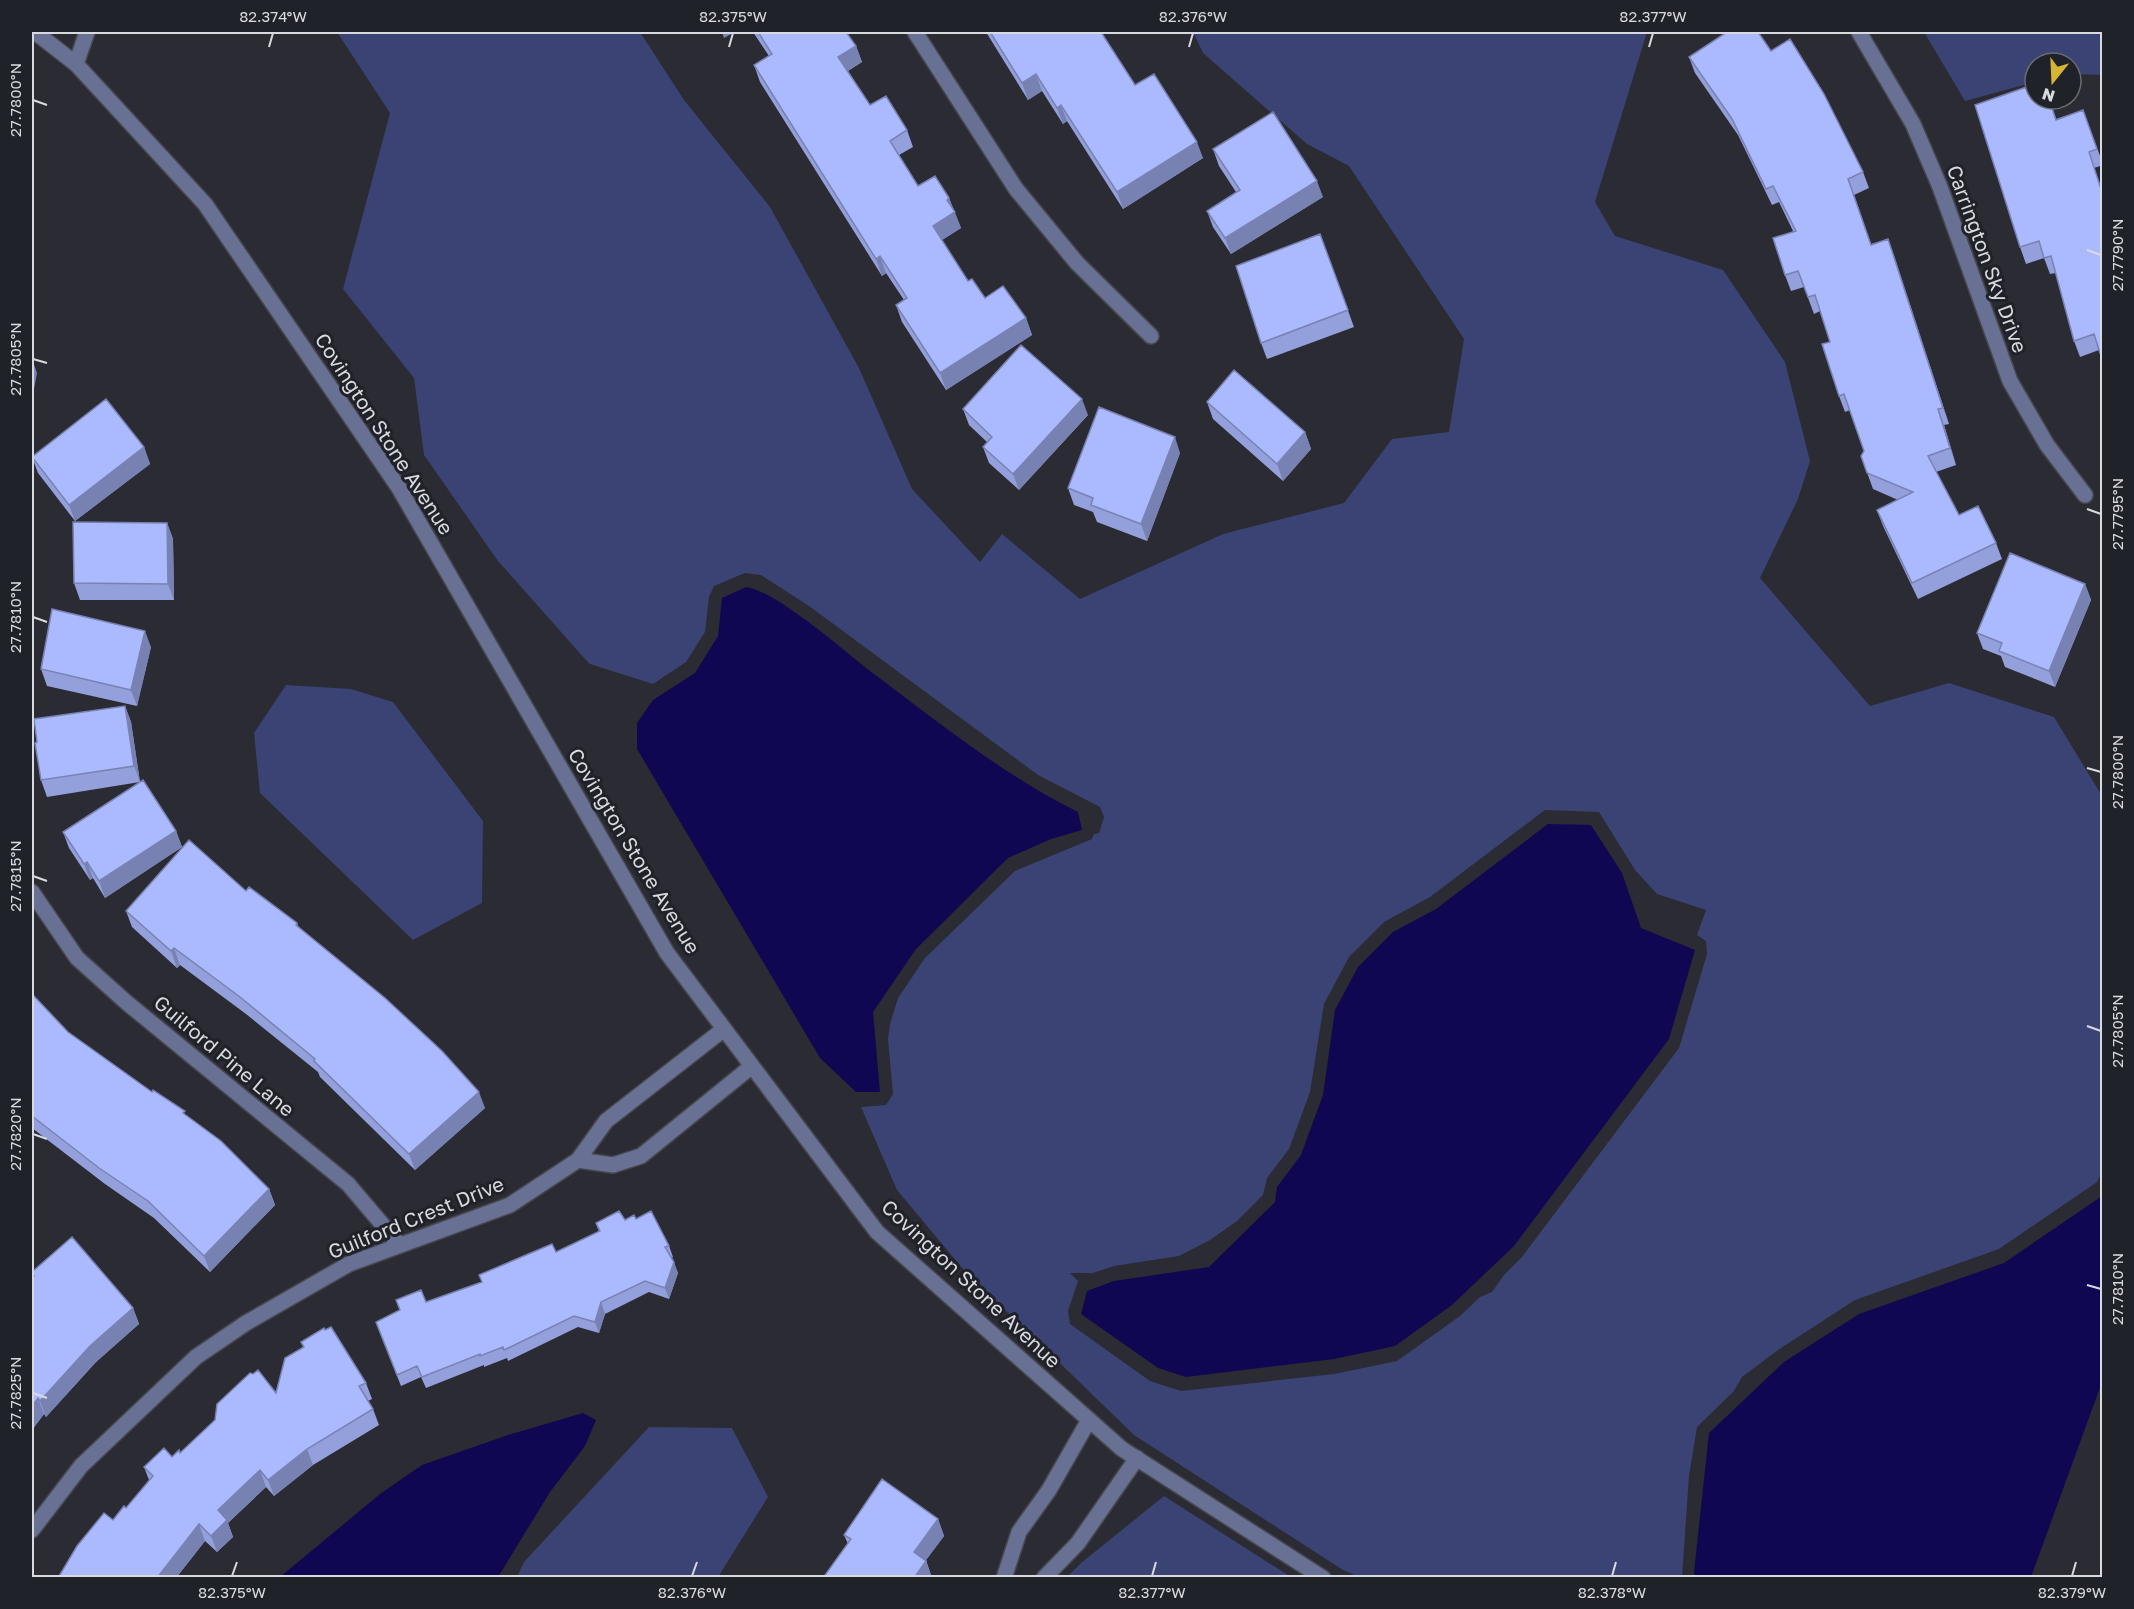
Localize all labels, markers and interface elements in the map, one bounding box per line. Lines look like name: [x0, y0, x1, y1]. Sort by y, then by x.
text: 82.374°W: [239, 7, 307, 25]
text: 82.375°W: [699, 7, 767, 25]
text: 82.376°W: [1159, 7, 1227, 25]
text: 82.377°W: [1619, 7, 1687, 25]
north arrow: [2023, 51, 2083, 111]
text: 27.7800°N: [6, 63, 24, 137]
text: N: [2039, 84, 2057, 107]
street label: Carrington Sky Drive: [1943, 162, 2033, 356]
text: 27.7790°N: [2108, 219, 2126, 291]
text: 27.7805°N: [6, 322, 24, 396]
street label: Covington Stone Avenue: [311, 328, 459, 539]
text: 27.7795°N: [2108, 478, 2126, 550]
text: 27.7810°N: [6, 581, 24, 653]
text: 27.7800°N: [2108, 735, 2126, 809]
street label: Covington Stone Avenue: [564, 743, 706, 958]
text: 27.7815°N: [6, 840, 24, 912]
street label: Guilford Pine Lane: [150, 990, 300, 1121]
text: 27.7805°N: [2108, 994, 2126, 1068]
text: 27.7820°N: [6, 1097, 24, 1171]
street label: Guilford Crest Drive: [324, 1171, 507, 1263]
street label: Covington Stone Avenue: [877, 1194, 1066, 1372]
text: 27.7810°N: [2108, 1253, 2126, 1325]
text: 27.7825°N: [6, 1357, 24, 1429]
text: 82.375°W: [198, 1583, 266, 1601]
text: 82.376°W: [658, 1583, 726, 1601]
text: 82.377°W: [1118, 1583, 1186, 1601]
text: 82.378°W: [1578, 1583, 1646, 1601]
text: 82.379°W: [2038, 1583, 2106, 1601]

